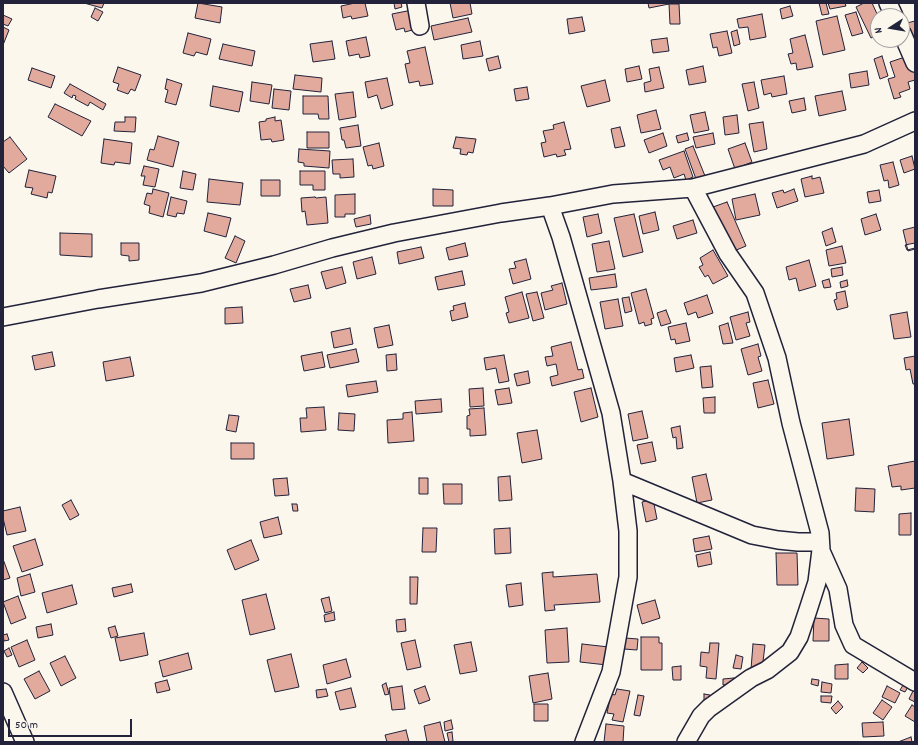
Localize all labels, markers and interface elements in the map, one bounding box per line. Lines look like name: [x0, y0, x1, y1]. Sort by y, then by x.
north arrow: [870, 8, 910, 48]
text: N: [871, 26, 888, 35]
scale bar: [10, 711, 134, 737]
text: 50 m: [15, 717, 38, 734]

